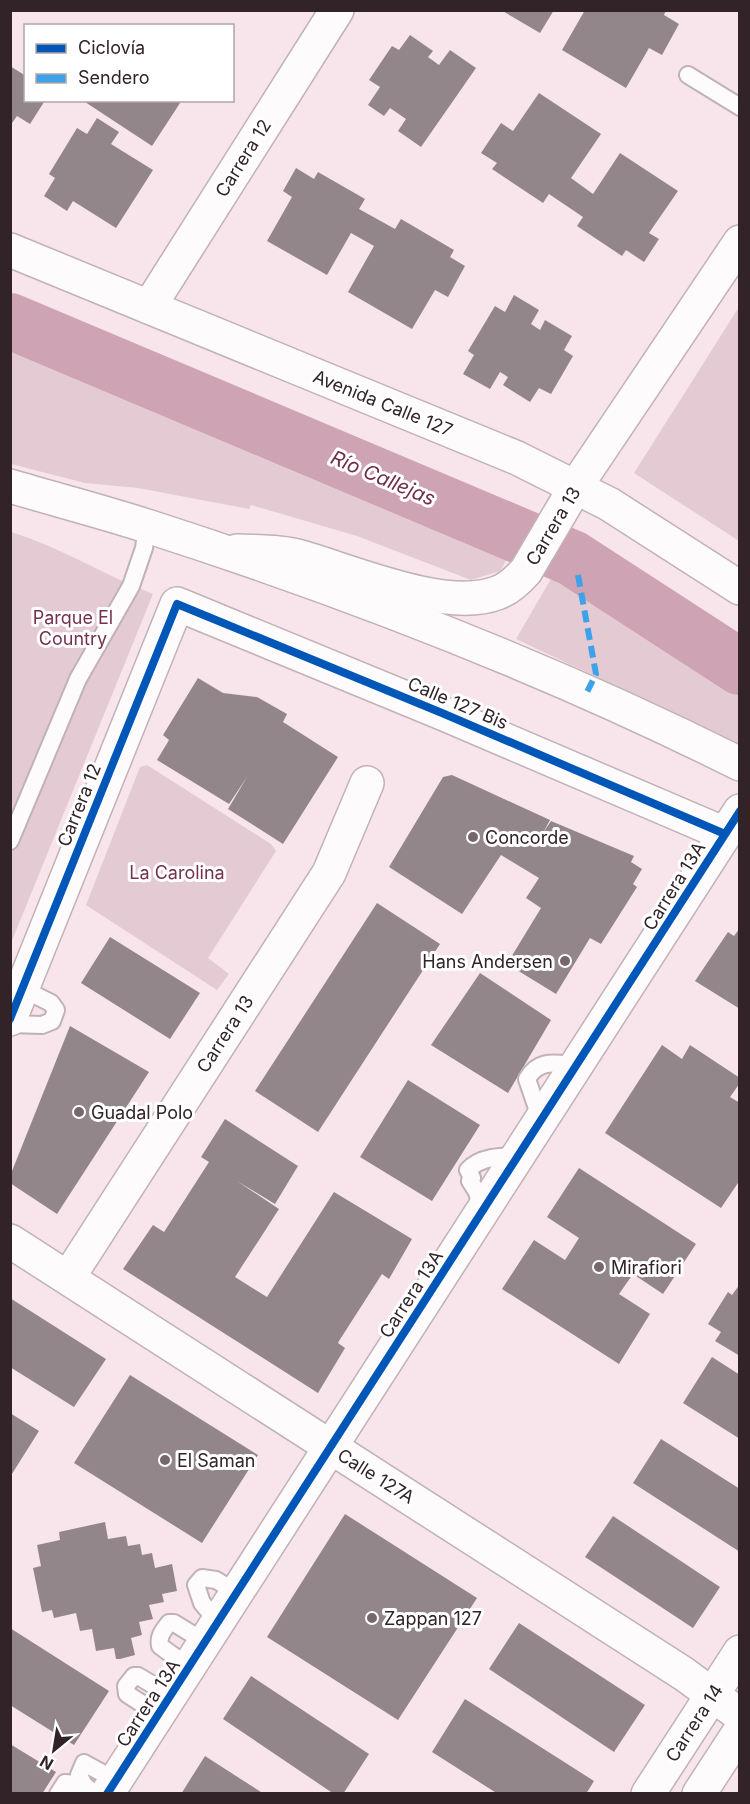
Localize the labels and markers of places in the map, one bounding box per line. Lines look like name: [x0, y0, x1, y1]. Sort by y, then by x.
place label: Concorde: [485, 827, 569, 848]
marker: Concorde: [466, 830, 480, 844]
place label: Hans Andersen: [422, 951, 553, 972]
marker: Hans Andersen: [558, 954, 572, 968]
place label: Guadal Polo: [91, 1102, 193, 1123]
marker: Guadal Polo: [72, 1105, 86, 1119]
place label: Mirafiori: [611, 1257, 682, 1278]
marker: Mirafiori: [592, 1260, 606, 1274]
place label: El Saman: [177, 1450, 255, 1471]
marker: El Saman: [158, 1453, 172, 1467]
place label: Zappan 127: [384, 1608, 482, 1629]
marker: Zappan 127: [365, 1611, 379, 1625]

